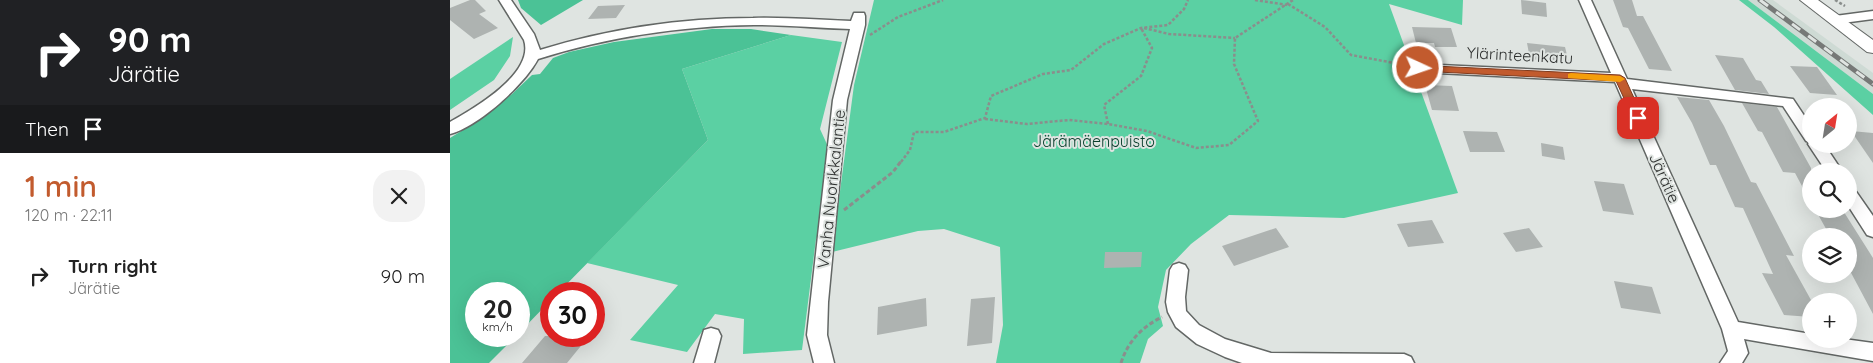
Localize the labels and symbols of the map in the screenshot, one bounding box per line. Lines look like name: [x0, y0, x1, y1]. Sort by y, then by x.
position arrow: [1391, 41, 1443, 93]
street label: Ylärinteenkatu: [1466, 42, 1574, 68]
pin: [1617, 97, 1659, 139]
north arrow: [1802, 98, 1858, 152]
street label: Vanha Nuorikkalantie: [813, 109, 849, 269]
park label: Järämäenpuisto: [1033, 131, 1155, 151]
street label: Järätie: [1645, 150, 1685, 206]
speed limit sign: 30: [540, 282, 605, 347]

